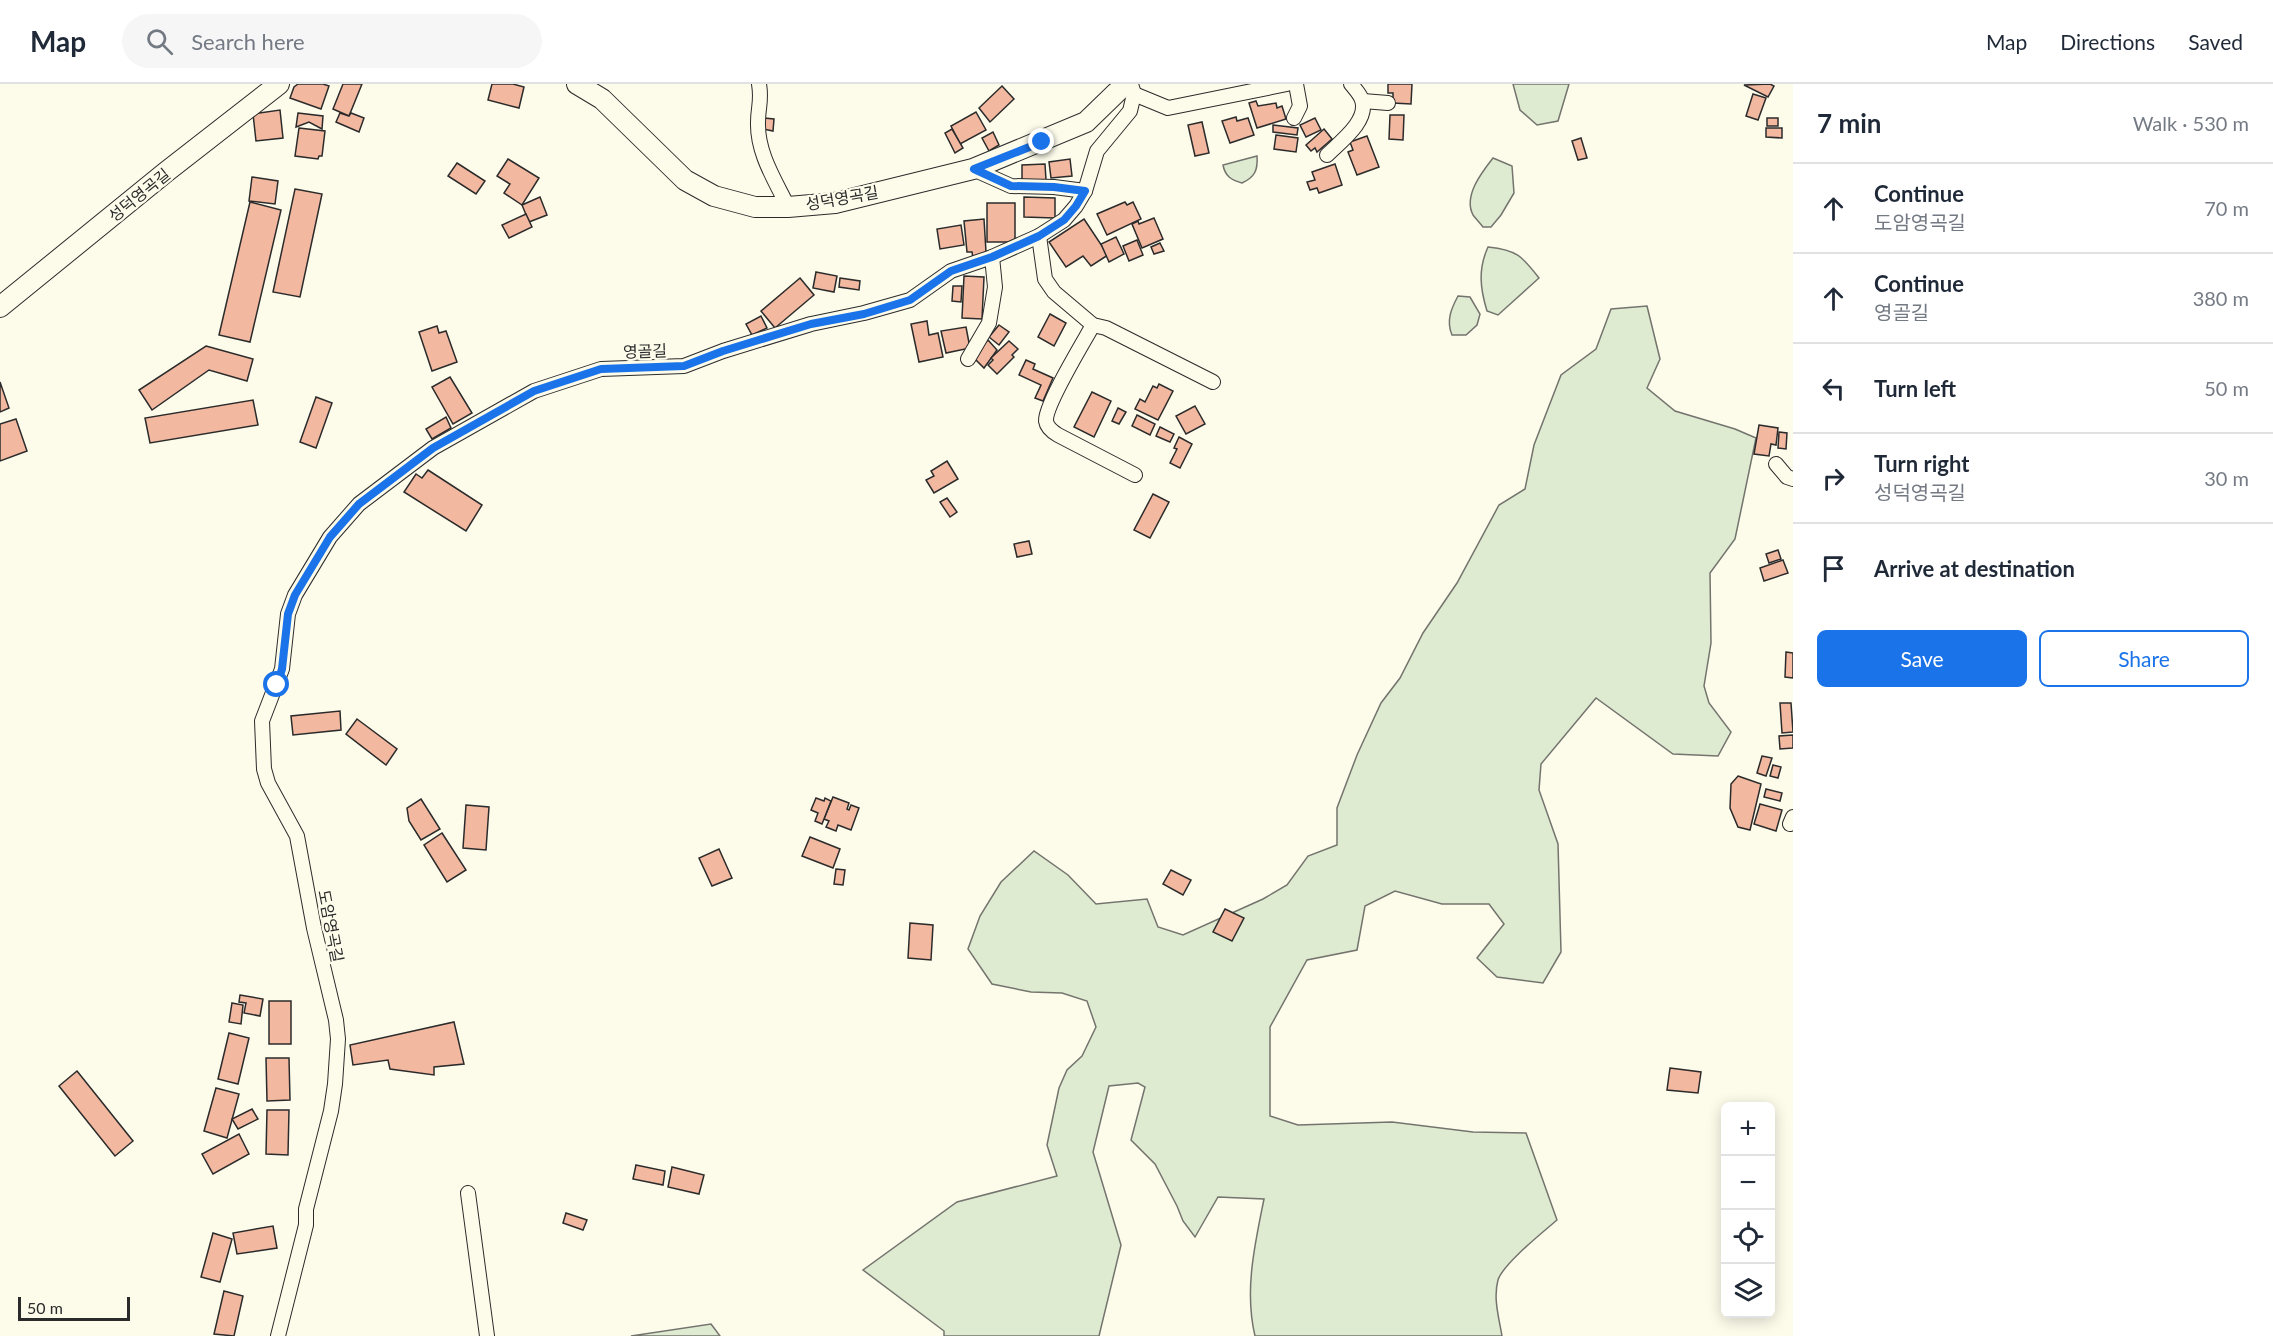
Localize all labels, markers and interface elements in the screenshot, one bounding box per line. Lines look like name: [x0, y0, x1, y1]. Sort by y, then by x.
search box: [122, 14, 542, 68]
text: Map: [30, 24, 86, 58]
icon: search: [143, 25, 176, 58]
text: Search here: [191, 28, 305, 55]
text: Map: [1986, 29, 2027, 54]
text: Directions: [2060, 29, 2155, 54]
text: Saved: [2188, 29, 2243, 54]
text: 7 min: [1817, 107, 1881, 139]
text: Walk · 530 m: [2133, 111, 2249, 135]
route end: [1028, 128, 1054, 154]
street label: 성덕영곡길: [104, 164, 173, 225]
text: Continue: [1874, 180, 1964, 207]
street label: 성덕영곡길: [804, 182, 880, 213]
icon: ahead: [1817, 192, 1850, 225]
text: 70 m: [2204, 196, 2249, 220]
text: 도암영곡길: [1874, 210, 1966, 234]
text: Continue: [1874, 270, 1964, 297]
icon: ahead: [1817, 282, 1850, 315]
text: 380 m: [2193, 286, 2249, 310]
text: 영골길: [1874, 300, 1929, 324]
street label: 영골길: [623, 340, 667, 361]
icon: left: [1817, 372, 1850, 405]
text: Turn left: [1874, 375, 1956, 402]
text: 50 m: [2204, 376, 2249, 400]
text: Turn right: [1874, 450, 1969, 477]
icon: right: [1817, 462, 1850, 495]
text: 30 m: [2204, 466, 2249, 490]
text: 성덕영곡길: [1874, 480, 1966, 504]
icon: arrive: [1817, 552, 1850, 585]
text: Arrive at destination: [1874, 555, 2075, 582]
button: Save: [1817, 630, 2027, 687]
button: Share: [2039, 630, 2249, 687]
route start: [263, 671, 289, 697]
street label: 도암영곡길: [315, 888, 348, 964]
map controls: [1721, 1102, 1775, 1318]
button: +: [1721, 1102, 1775, 1156]
button: −: [1721, 1156, 1775, 1210]
button: locate: [1721, 1210, 1775, 1264]
button: layers: [1721, 1264, 1775, 1318]
scale bar: [18, 1294, 130, 1322]
text: 50 m: [27, 1298, 63, 1317]

